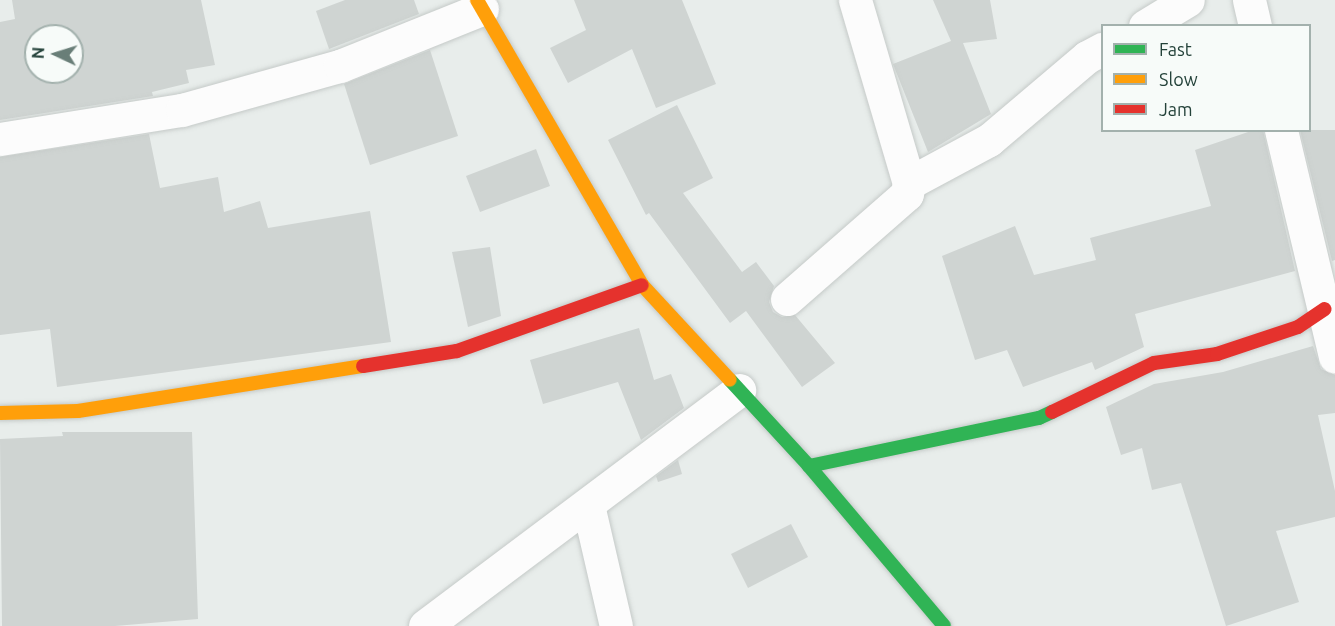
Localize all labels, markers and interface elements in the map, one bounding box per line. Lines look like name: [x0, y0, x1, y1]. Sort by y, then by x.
north arrow: [24, 24, 84, 84]
legend: [1101, 24, 1311, 132]
text: Fast: [1159, 39, 1192, 59]
text: N: [29, 46, 47, 59]
text: Slow: [1159, 69, 1198, 89]
text: Jam: [1159, 99, 1193, 119]

